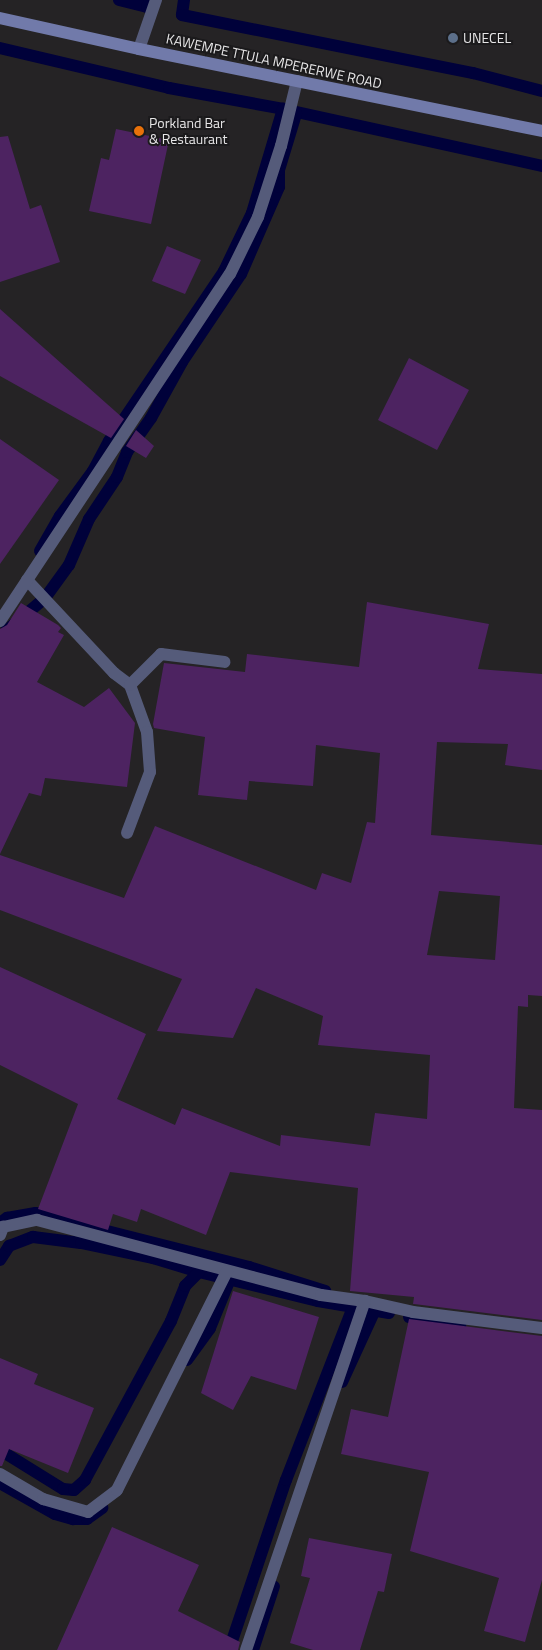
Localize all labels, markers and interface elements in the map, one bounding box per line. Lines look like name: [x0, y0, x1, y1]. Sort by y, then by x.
street label: KAWEMPE TTULA MPERERWE ROAD: [165, 30, 383, 92]
place label: UNECEL: [463, 30, 511, 46]
marker: UNECEL: [447, 32, 459, 44]
place label: Porkland Bar & Restaurant: [149, 115, 227, 148]
marker: Porkland Bar & Restaurant: [133, 125, 145, 137]

